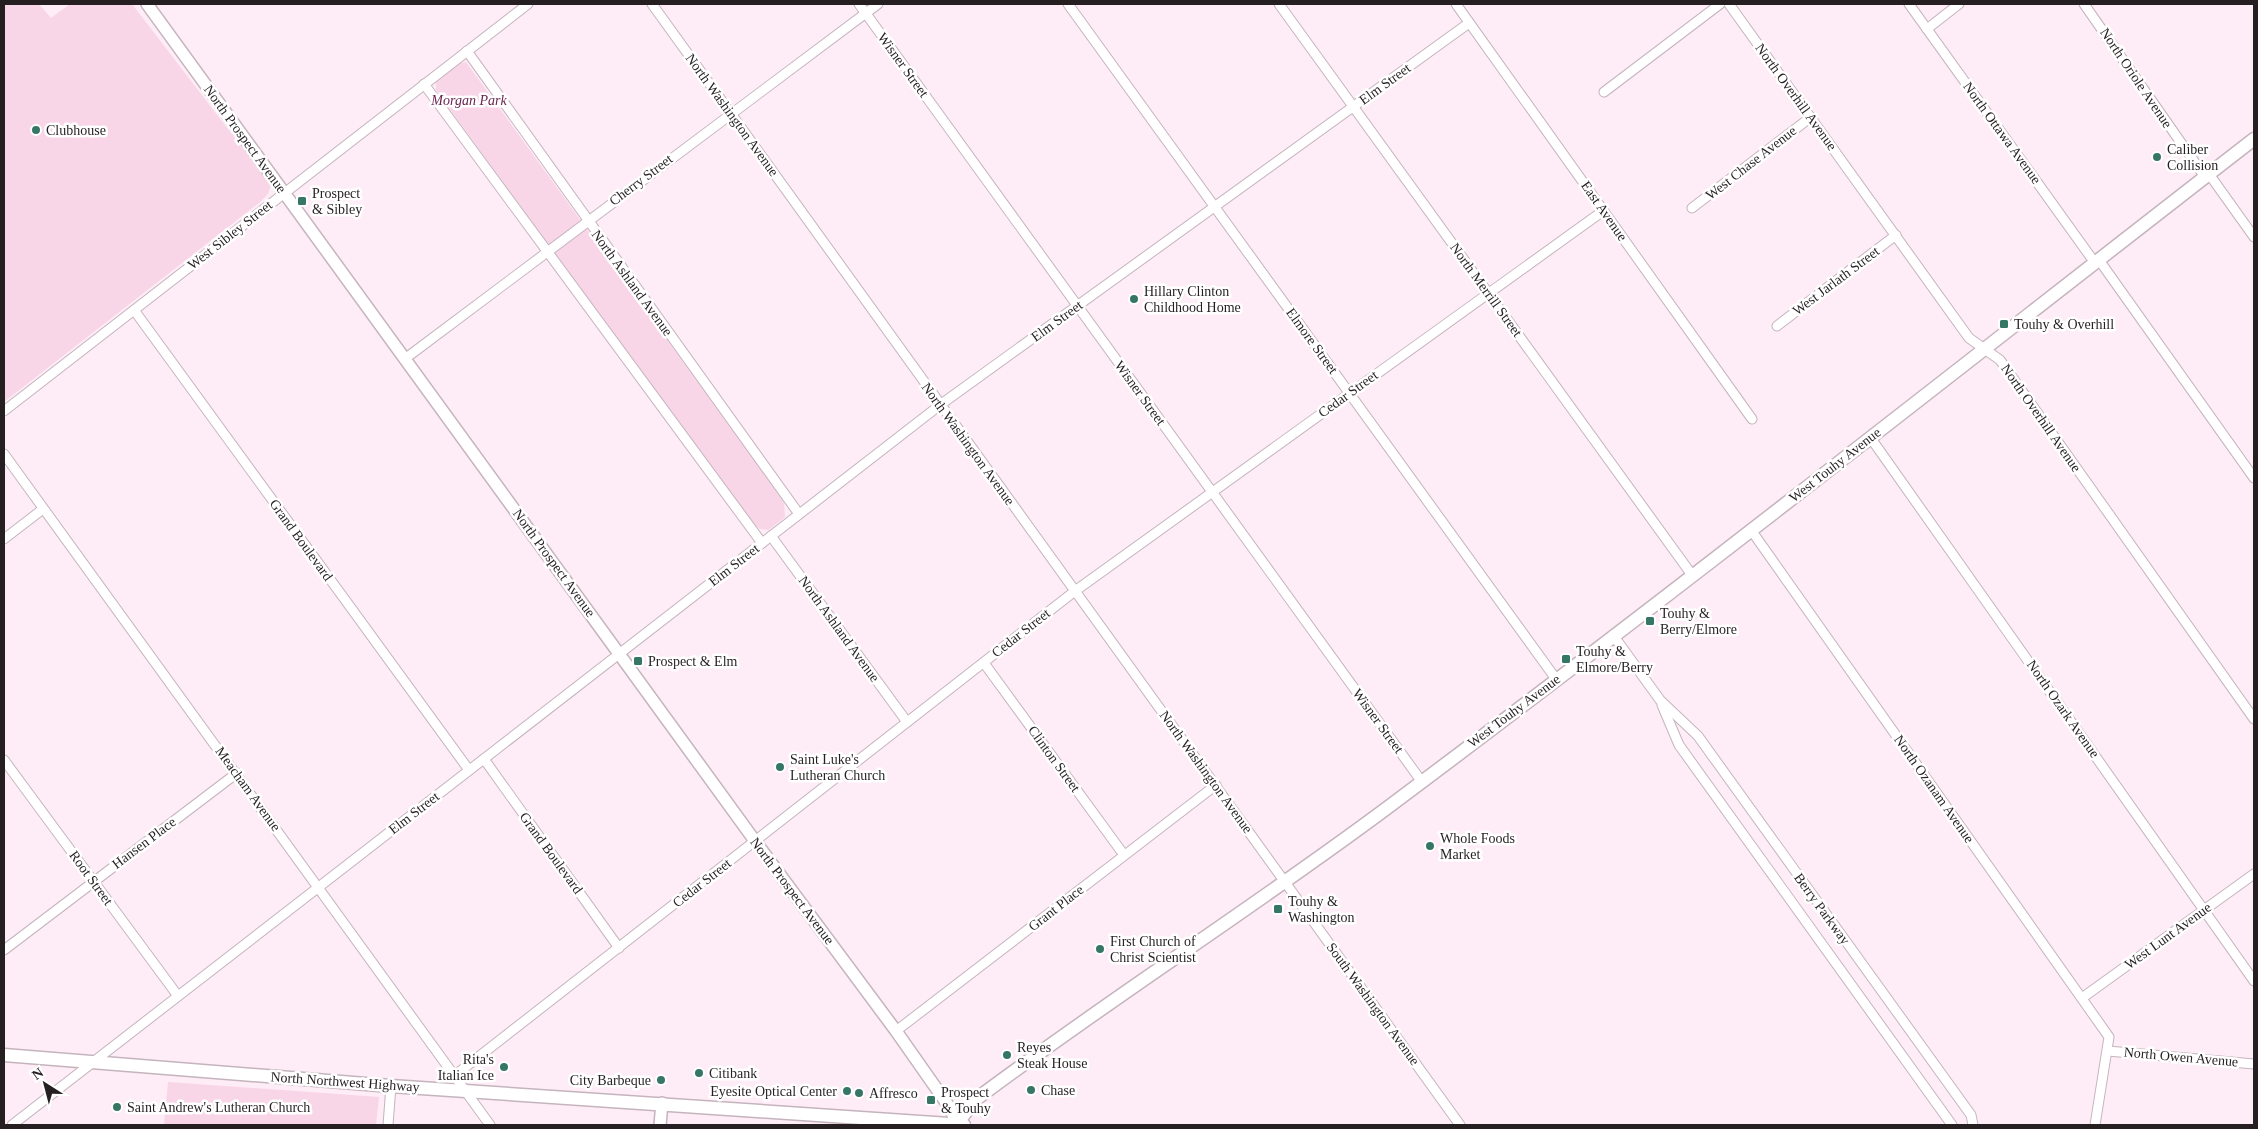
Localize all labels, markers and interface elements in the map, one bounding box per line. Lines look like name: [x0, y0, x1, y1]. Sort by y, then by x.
street label: North Oriole Avenue: [2097, 25, 2175, 131]
street label: Wisner Street: [875, 30, 931, 100]
street label: North Overhill Avenue: [1752, 41, 1840, 153]
street label: North Washington Avenue: [683, 51, 781, 179]
street label: Elm Street: [1357, 60, 1414, 108]
street label: North Ottawa Avenue: [1960, 79, 2044, 187]
street label: North Prospect Avenue: [201, 82, 289, 196]
park label: Morgan Park: [430, 93, 507, 108]
place label: Clubhouse: [46, 123, 106, 138]
street label: West Chase Avenue: [1703, 123, 1799, 203]
marker: Clubhouse: [30, 124, 42, 136]
place label: Caliber Collision: [2167, 142, 2218, 173]
street label: Cherry Street: [607, 151, 676, 209]
marker: Caliber Collision: [2151, 151, 2163, 163]
street label: East Avenue: [1578, 178, 1630, 244]
place label: Prospect & Sibley: [312, 186, 362, 217]
marker: Prospect & Sibley: [296, 195, 308, 207]
street label: West Sibley Street: [185, 197, 275, 273]
street label: North Ashland Avenue: [589, 227, 675, 339]
street label: North Merrill Street: [1447, 240, 1525, 340]
street label: West Jarlath Street: [1790, 243, 1882, 318]
place label: Hillary Clinton Childhood Home: [1144, 284, 1241, 315]
marker: Hillary Clinton Childhood Home: [1128, 293, 1140, 305]
street label: Elm Street: [1029, 297, 1086, 345]
street label: Elmore Street: [1283, 305, 1341, 377]
place label: Touhy & Overhill: [2014, 317, 2114, 332]
marker: Touhy & Overhill: [1998, 318, 2010, 330]
street label: Wisner Street: [1112, 358, 1168, 428]
street label: North Overhill Avenue: [1998, 361, 2084, 475]
street label: Cedar Street: [1315, 367, 1381, 421]
street label: North Washington Avenue: [919, 380, 1017, 508]
street label: West Touhy Avenue: [1786, 425, 1884, 505]
street label: Grand Boulevard: [266, 496, 336, 584]
street label: North Prospect Avenue: [510, 506, 598, 620]
street label: Elm Street: [706, 541, 762, 589]
street label: North Ashland Avenue: [796, 573, 882, 685]
street label: Cedar Street: [989, 606, 1053, 660]
place label: Touhy & Berry/Elmore: [1660, 606, 1737, 637]
marker: Touhy & Berry/Elmore: [1644, 615, 1656, 627]
place label: Touhy & Elmore/Berry: [1576, 644, 1653, 675]
marker: Touhy & Elmore/Berry: [1560, 653, 1572, 665]
place label: Prospect & Elm: [648, 654, 738, 669]
marker: Prospect & Elm: [632, 655, 644, 667]
street label: North Ozark Avenue: [2024, 657, 2102, 761]
street label: West Touhy Avenue: [1465, 671, 1563, 751]
street label: Wisner Street: [1350, 686, 1406, 756]
street label: North Washington Avenue: [1157, 708, 1255, 836]
street label: Clinton Street: [1025, 723, 1083, 795]
street label: North Ozanam Avenue: [1891, 732, 1977, 846]
street label: Meacham Avenue: [212, 744, 284, 834]
place label: Saint Luke's Lutheran Church: [790, 752, 885, 783]
marker: Saint Luke's Lutheran Church: [774, 761, 786, 773]
street label: Elm Street: [386, 789, 442, 837]
street label: Grand Boulevard: [516, 809, 586, 897]
street label: Hansen Place: [109, 814, 179, 872]
place label: Whole Foods Market: [1440, 831, 1515, 862]
street label: North Prospect Avenue: [747, 835, 837, 947]
marker: Whole Foods Market: [1424, 840, 1436, 852]
street label: Root Street: [66, 848, 116, 908]
street label: Cedar Street: [670, 856, 734, 910]
street label: Berry Parkway: [1791, 870, 1853, 948]
street label: Grant Place: [1025, 882, 1087, 934]
place label: Touhy & Washington: [1288, 894, 1355, 925]
street label: West Lunt Avenue: [2122, 900, 2214, 972]
marker: Touhy & Washington: [1272, 903, 1284, 915]
place label: First Church of Christ Scientist: [1110, 934, 1196, 965]
street label: South Washington Avenue: [1324, 940, 1422, 1068]
marker: First Church of Christ Scientist: [1094, 943, 1106, 955]
place label: Reyes Steak House: [1017, 1040, 1087, 1071]
street label: North Owen Avenue: [2123, 1045, 2239, 1069]
marker: Reyes Steak House: [1001, 1049, 1013, 1061]
place label: Rita's Italian Ice: [438, 1052, 494, 1083]
north arrow: [20, 1059, 70, 1109]
marker: Rita's Italian Ice: [498, 1061, 510, 1073]
text: N: [29, 1065, 46, 1083]
place label: Citibank: [709, 1066, 757, 1081]
marker: Citibank: [693, 1067, 705, 1079]
street label: North Northwest Highway: [270, 1069, 420, 1095]
place label: City Barbeque: [570, 1073, 651, 1088]
marker: City Barbeque: [655, 1074, 667, 1086]
place label: Chase: [1041, 1083, 1075, 1098]
place label: Eyesite Optical Center: [710, 1084, 837, 1099]
marker: Chase: [1025, 1084, 1037, 1096]
marker: Eyesite Optical Center: [841, 1085, 853, 1097]
place label: Prospect & Touhy: [941, 1085, 991, 1116]
place label: Affresco: [869, 1086, 918, 1101]
marker: Affresco: [853, 1087, 865, 1099]
marker: Prospect & Touhy: [925, 1094, 937, 1106]
place label: Saint Andrew's Lutheran Church: [127, 1100, 310, 1115]
marker: Saint Andrew's Lutheran Church: [111, 1101, 123, 1113]

